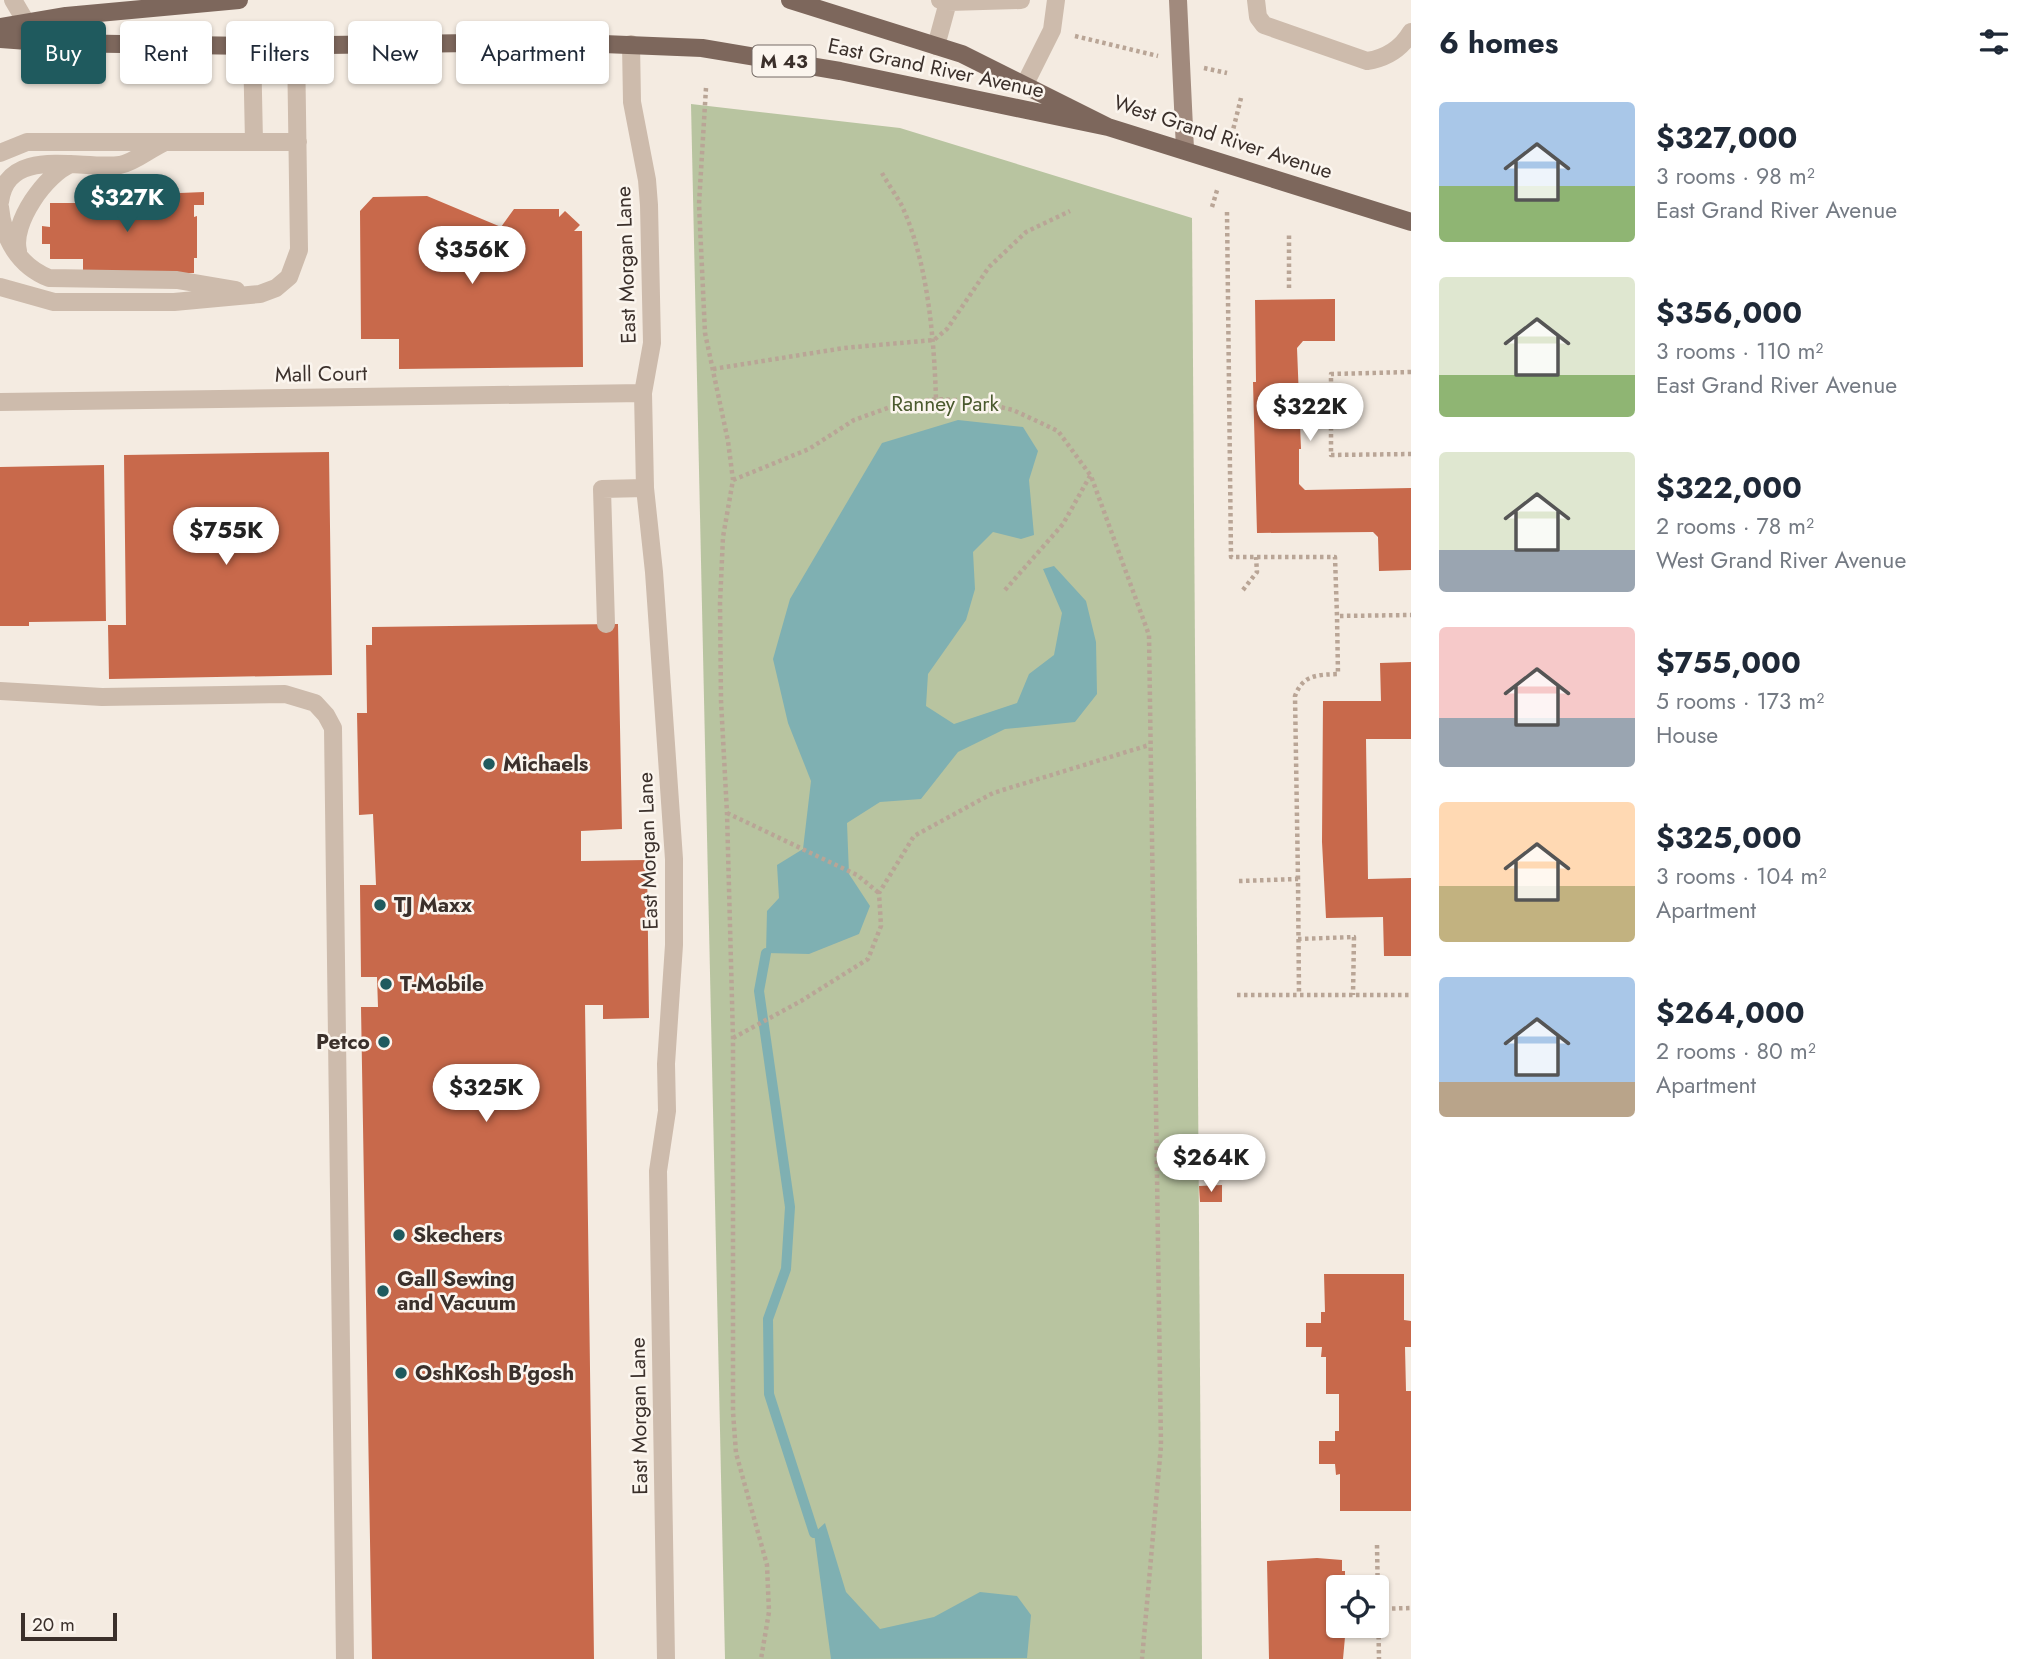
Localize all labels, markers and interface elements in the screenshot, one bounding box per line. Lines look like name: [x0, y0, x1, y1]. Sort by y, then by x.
chip: Buy: [21, 21, 106, 84]
chip: Rent: [120, 21, 212, 84]
chip: Filters: [226, 21, 334, 84]
chip: New: [348, 21, 442, 84]
chip: Apartment: [456, 21, 609, 84]
text: 6 homes: [1439, 21, 1558, 64]
icon: filters: [1975, 23, 2013, 61]
street label: East Grand River Avenue: [825, 30, 1047, 106]
road number: M 43: [752, 45, 816, 76]
street label: West Grand River Avenue: [1110, 87, 1336, 187]
text: $327,000: [1656, 116, 1797, 159]
icon: home: [1495, 130, 1579, 214]
text: 3 rooms · 98 m²: [1656, 159, 1815, 193]
pin: $327K: [78, 174, 176, 234]
text: $327K: [90, 180, 164, 214]
street label: East Morgan Lane: [608, 186, 644, 344]
text: East Grand River Avenue: [1656, 193, 1897, 227]
pin: $356K: [423, 226, 521, 286]
text: $356K: [435, 232, 509, 266]
text: $356,000: [1656, 291, 1802, 334]
icon: home: [1495, 305, 1579, 389]
text: 3 rooms · 110 m²: [1656, 334, 1823, 368]
street label: Mall Court: [275, 358, 367, 390]
text: East Grand River Avenue: [1656, 368, 1897, 402]
pin: $322K: [1261, 384, 1359, 443]
park label: Ranney Park: [891, 389, 999, 419]
text: $322K: [1273, 389, 1347, 423]
text: $322,000: [1656, 466, 1802, 509]
icon: home: [1495, 480, 1579, 564]
pin: $755K: [177, 508, 275, 567]
text: 2 rooms · 78 m²: [1656, 509, 1814, 543]
text: $755K: [189, 513, 263, 547]
text: West Grand River Avenue: [1656, 543, 1906, 577]
text: $755,000: [1656, 641, 1801, 684]
icon: home: [1495, 655, 1579, 739]
text: 5 rooms · 173 m²: [1656, 684, 1824, 718]
text: House: [1656, 718, 1718, 752]
place label: Michaels: [503, 749, 589, 779]
marker: Michaels: [481, 756, 497, 772]
street label: East Morgan Lane: [630, 772, 666, 930]
text: $325,000: [1656, 816, 1802, 859]
icon: home: [1495, 830, 1579, 914]
text: 3 rooms · 104 m²: [1656, 859, 1826, 893]
place label: TJ Maxx: [394, 890, 473, 920]
text: Apartment: [1656, 893, 1756, 927]
marker: TJ Maxx: [372, 897, 388, 913]
place label: T-Mobile: [400, 969, 484, 999]
marker: T-Mobile: [378, 976, 394, 992]
text: $264,000: [1656, 991, 1805, 1034]
icon: home: [1495, 1005, 1579, 1089]
place label: Petco: [316, 1027, 370, 1057]
marker: Petco: [376, 1034, 392, 1050]
text: 2 rooms · 80 m²: [1656, 1034, 1816, 1068]
pin: $325K: [437, 1064, 535, 1124]
text: Apartment: [1656, 1068, 1756, 1102]
text: $325K: [449, 1070, 523, 1104]
pin: $264K: [1162, 1134, 1260, 1194]
text: $264K: [1173, 1140, 1249, 1174]
place label: Skechers: [413, 1220, 503, 1250]
marker: Skechers: [391, 1227, 407, 1243]
place label: Gall Sewing and Vacuum: [397, 1264, 516, 1318]
marker: Gall Sewing and Vacuum: [375, 1283, 391, 1299]
street label: East Morgan Lane: [623, 1337, 655, 1495]
place label: OshKosh B'gosh: [415, 1358, 574, 1388]
marker: OshKosh B'gosh: [393, 1365, 409, 1381]
map controls: [1326, 1575, 1389, 1638]
button: locate: [1326, 1575, 1389, 1638]
scale bar: [21, 1610, 117, 1642]
text: 20 m: [32, 1611, 75, 1638]

